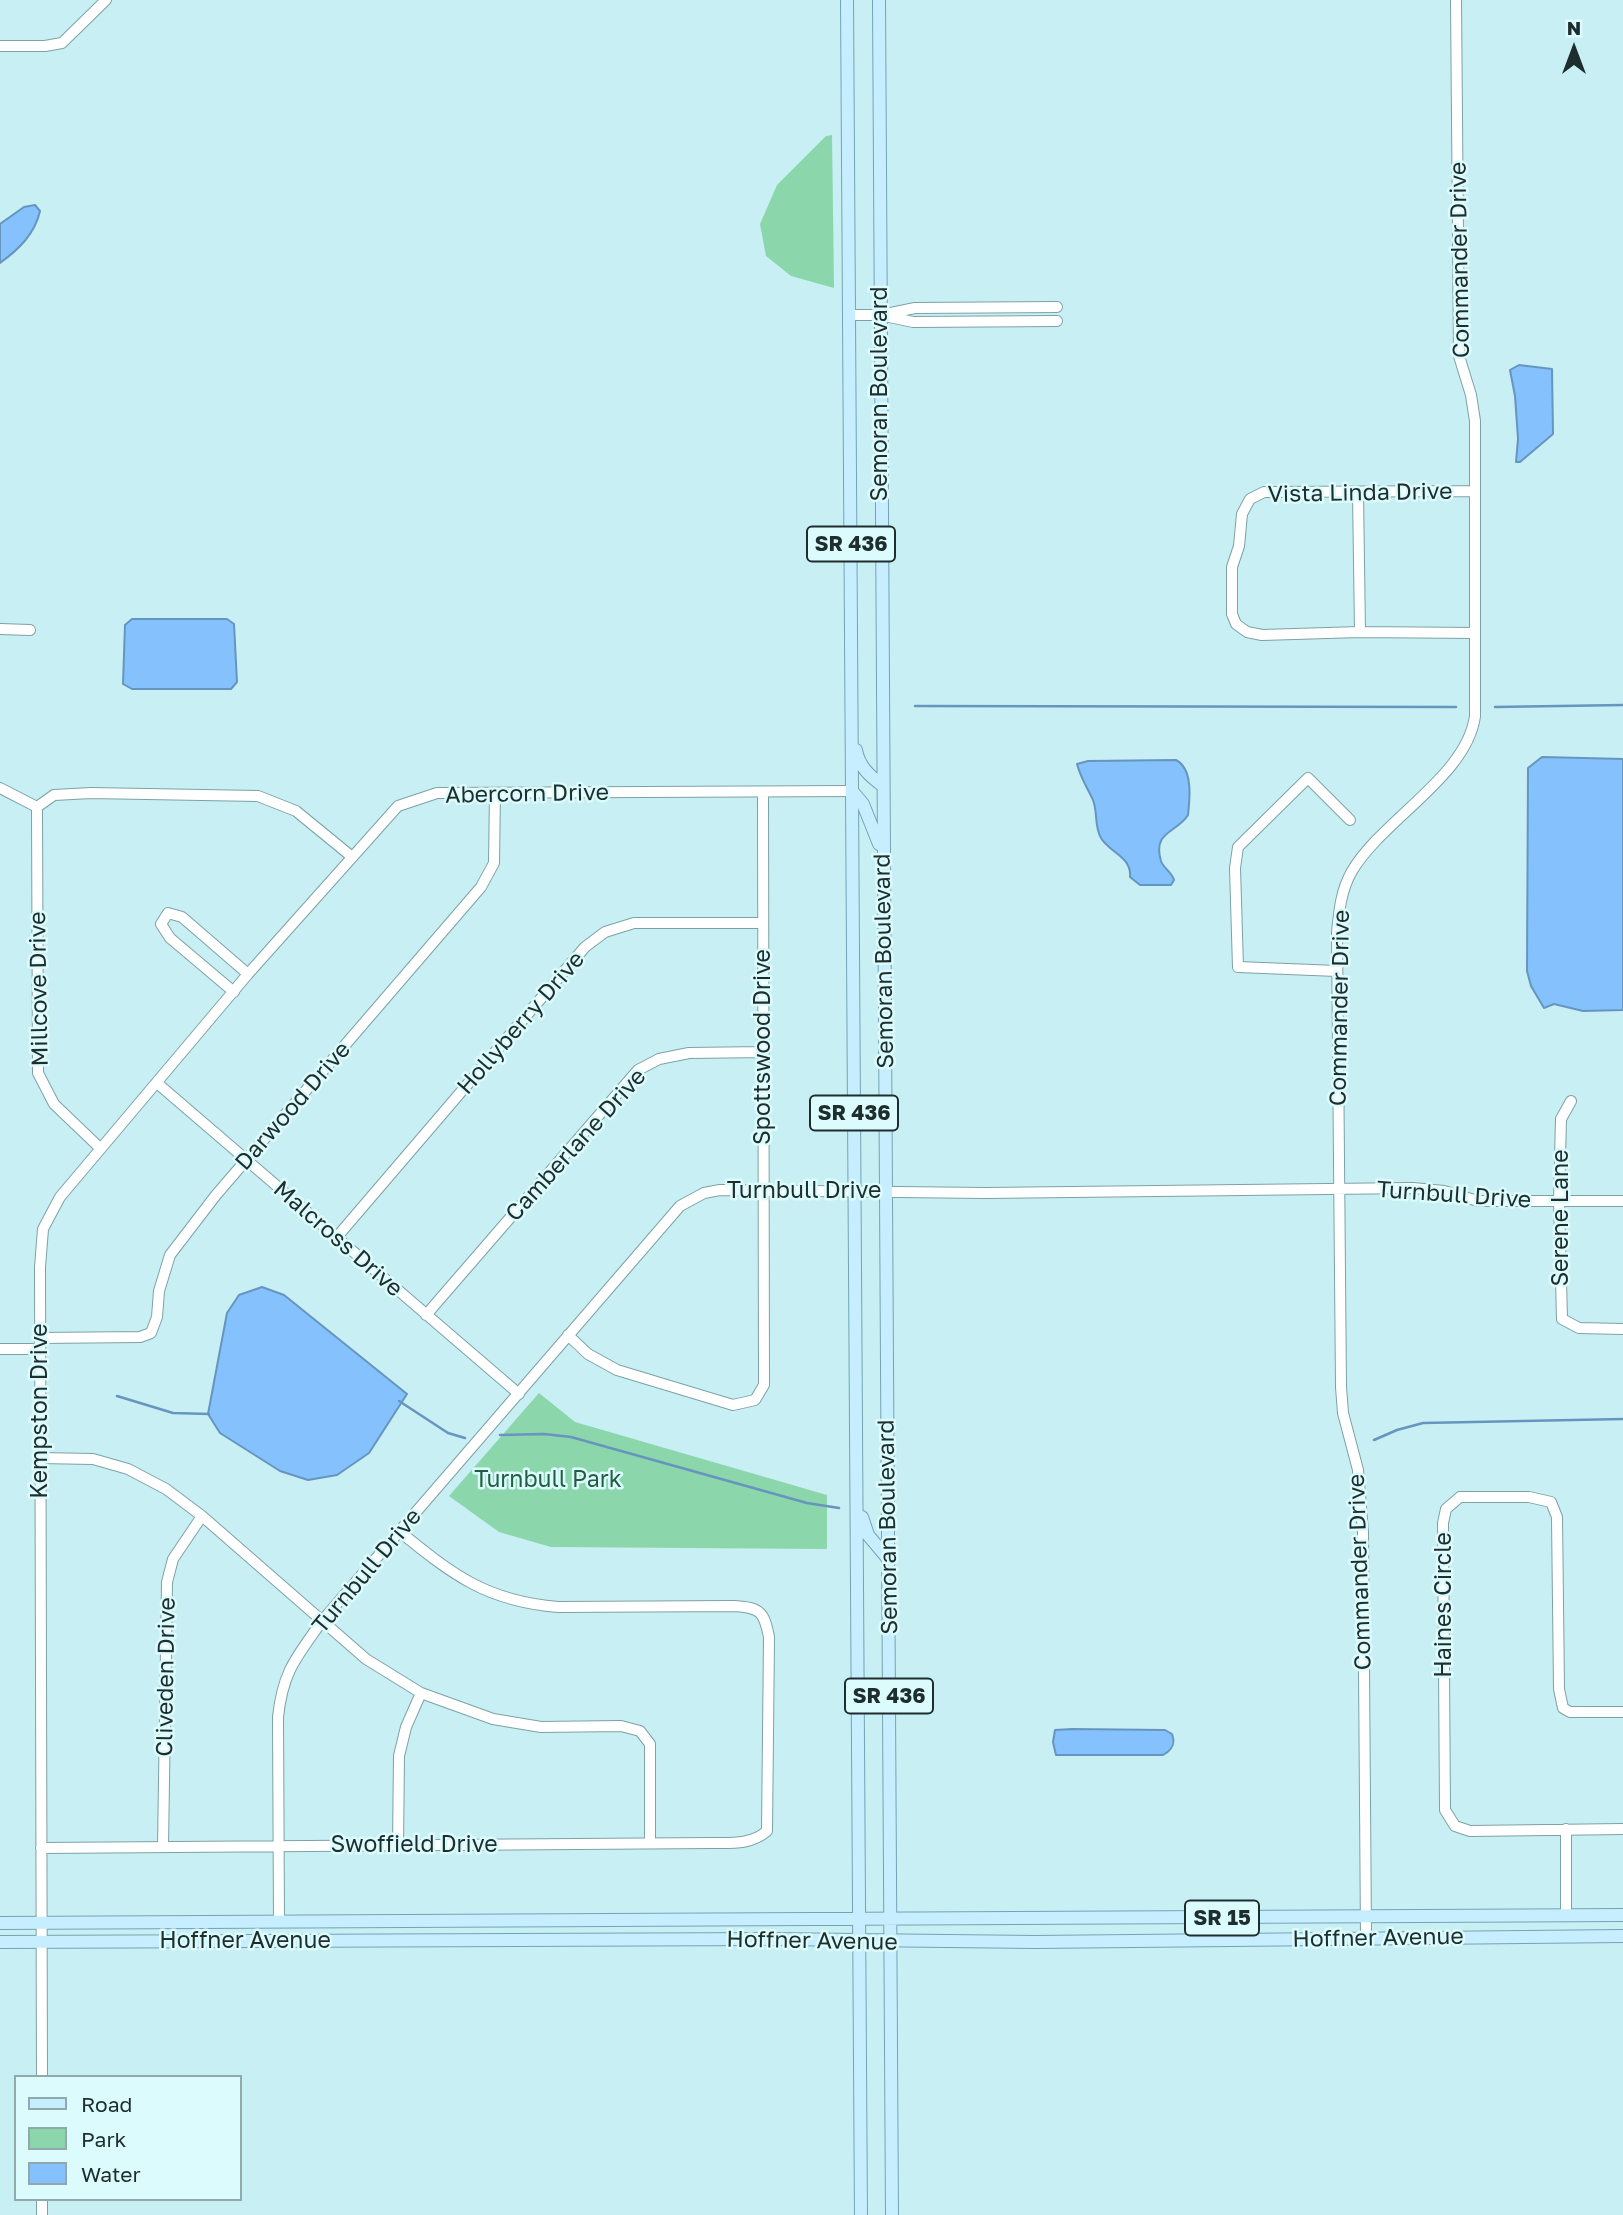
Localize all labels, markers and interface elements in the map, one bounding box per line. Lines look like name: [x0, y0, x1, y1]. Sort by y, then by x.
north arrow: [1539, 14, 1609, 84]
text: N: [1567, 16, 1581, 39]
street label: Commander Drive: [1444, 162, 1476, 358]
street label: Semoran Boulevard: [866, 286, 894, 502]
street label: Vista Linda Drive: [1267, 478, 1453, 508]
road number: SR 436: [807, 526, 895, 562]
street label: Abercorn Drive: [445, 779, 609, 809]
street label: Semoran Boulevard: [868, 853, 900, 1069]
street label: Commander Drive: [1324, 910, 1356, 1106]
street label: Millcove Drive: [24, 911, 54, 1067]
street label: Hollyberry Drive: [451, 946, 591, 1100]
street label: Spottswood Drive: [749, 949, 777, 1145]
street label: Darwood Drive: [230, 1036, 356, 1176]
street label: Camberlane Drive: [500, 1063, 652, 1227]
road number: SR 436: [810, 1096, 898, 1130]
street label: Serene Lane: [1547, 1149, 1575, 1287]
street label: Malcross Drive: [268, 1175, 408, 1303]
street label: Turnbull Drive: [1376, 1176, 1532, 1214]
street label: Turnbull Drive: [727, 1177, 881, 1205]
street label: Kempston Drive: [26, 1323, 54, 1499]
street label: Semoran Boulevard: [872, 1419, 904, 1635]
park label: Turnbull Park: [474, 1466, 622, 1494]
street label: Commander Drive: [1343, 1473, 1377, 1671]
street label: Turnbull Drive: [307, 1503, 427, 1639]
street label: Haines Circle: [1430, 1532, 1458, 1678]
street label: Cliveden Drive: [151, 1597, 181, 1757]
road number: SR 436: [845, 1678, 933, 1714]
street label: Swoffield Drive: [330, 1831, 498, 1859]
road number: SR 15: [1185, 1900, 1259, 1936]
street label: Hoffner Avenue: [1292, 1923, 1464, 1953]
street label: Hoffner Avenue: [726, 1926, 898, 1956]
street label: Hoffner Avenue: [159, 1927, 331, 1955]
legend: [14, 2075, 242, 2201]
text: Road: [81, 2091, 132, 2117]
text: Park: [81, 2126, 126, 2152]
text: Water: [81, 2161, 141, 2187]

